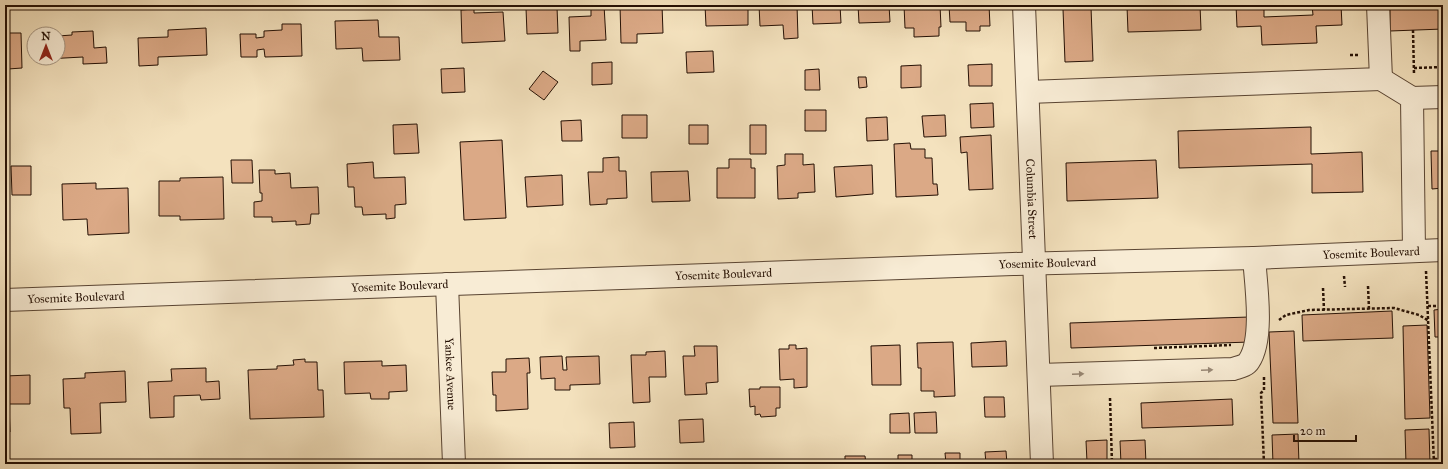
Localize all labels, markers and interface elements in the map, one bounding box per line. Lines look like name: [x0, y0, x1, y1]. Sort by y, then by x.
north arrow: [26, 26, 66, 66]
text: N: [41, 30, 51, 43]
street label: Columbia Street: [1023, 158, 1040, 240]
street label: Yosemite Boulevard: [1322, 244, 1420, 262]
street label: Yosemite Boulevard: [998, 255, 1096, 272]
street label: Yosemite Boulevard: [675, 266, 772, 283]
street label: Yosemite Boulevard: [351, 277, 449, 295]
street label: Yosemite Boulevard: [27, 289, 125, 306]
street label: Yankee Avenue: [442, 337, 459, 410]
one-way arrow: [1201, 366, 1213, 373]
one-way arrow: [1072, 371, 1085, 377]
scale bar: [1294, 417, 1356, 443]
text: 20 m: [1300, 424, 1326, 438]

